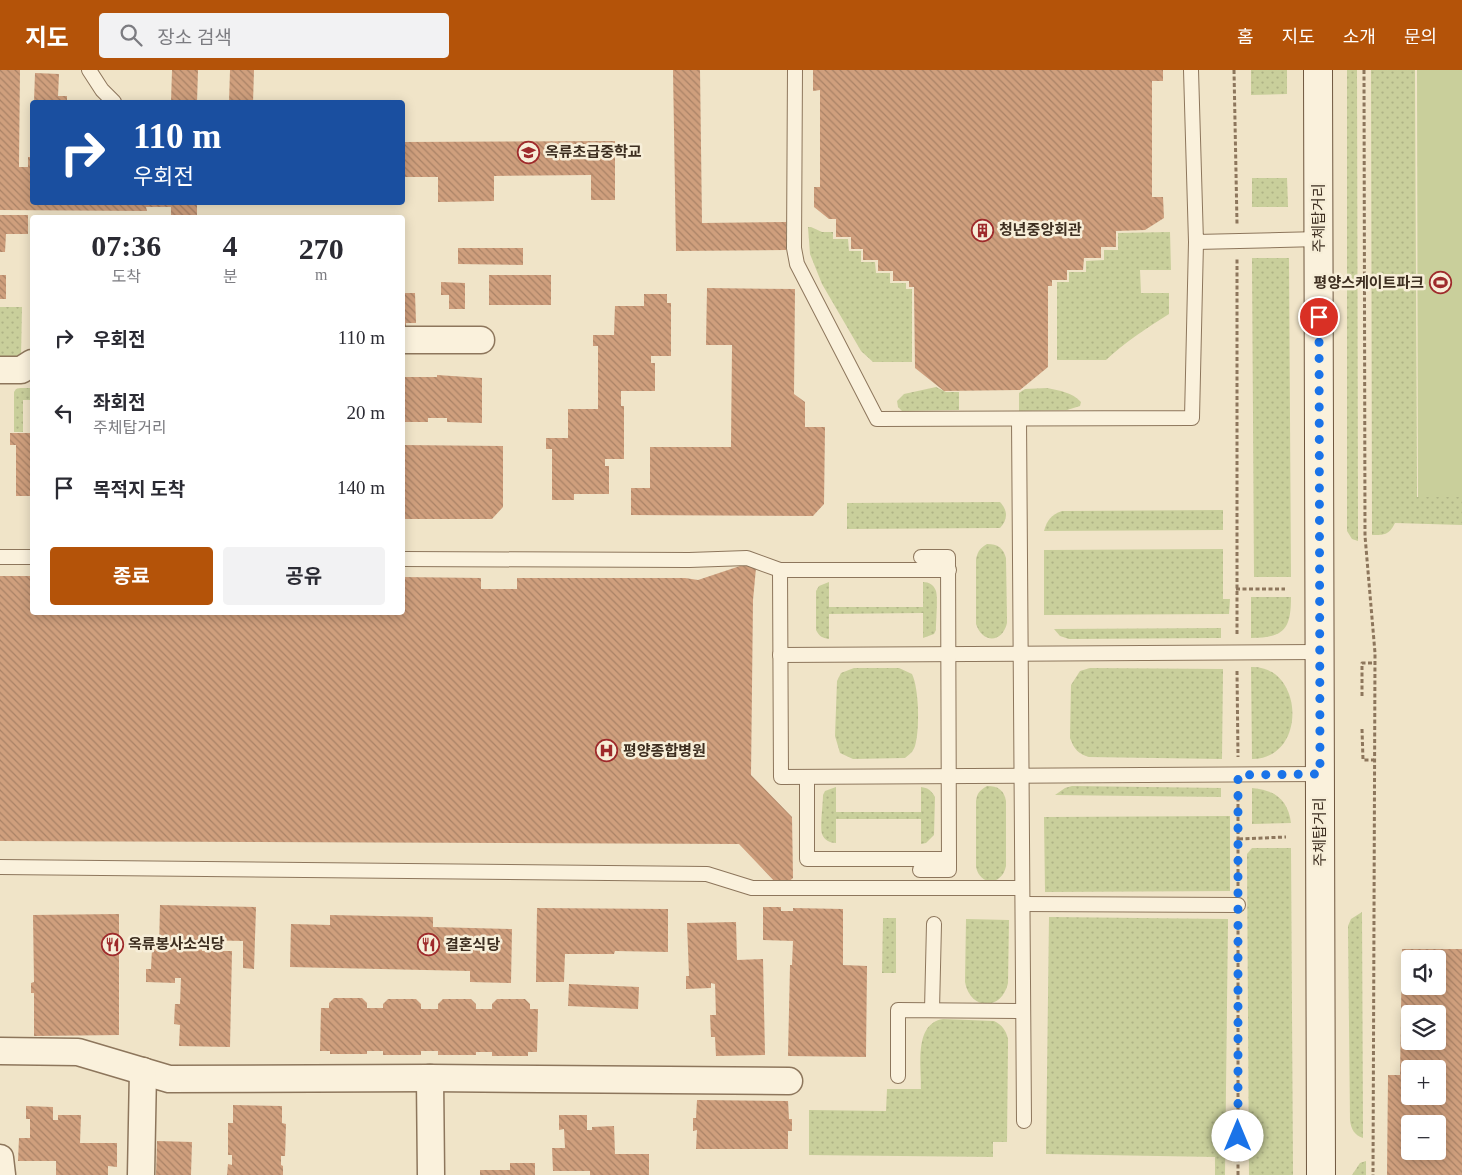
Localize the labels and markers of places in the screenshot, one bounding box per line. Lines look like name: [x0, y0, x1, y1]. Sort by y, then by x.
school or university icon: 옥류초급중학교: [517, 140, 541, 164]
place label: 옥류초급중학교: [545, 143, 642, 160]
building icon: 청년중앙회관: [971, 218, 995, 242]
place label: 청년중앙회관: [999, 222, 1082, 238]
sports icon: 평양스케이트파크: [1428, 271, 1452, 295]
place label: 평양스케이트파크: [1314, 275, 1424, 291]
pin: [1298, 296, 1340, 338]
hospital icon: 평양종합병원: [595, 739, 619, 763]
place label: 평양종합병원: [623, 742, 706, 759]
restaurant icon: 옥류봉사소식당: [100, 932, 124, 956]
restaurant icon: 결혼식당: [417, 933, 441, 957]
place label: 옥류봉사소식당: [128, 936, 225, 952]
place label: 결혼식당: [445, 937, 500, 953]

